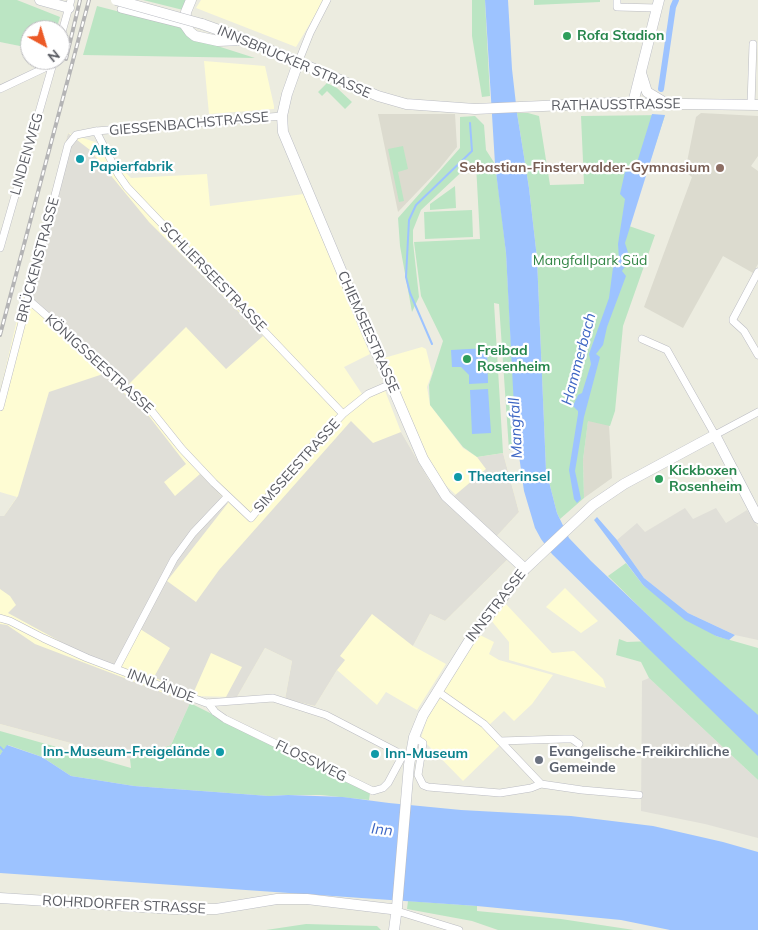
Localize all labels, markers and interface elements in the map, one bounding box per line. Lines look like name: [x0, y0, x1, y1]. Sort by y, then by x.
north arrow: [20, 20, 70, 70]
street label: INNSBRUCKER STRASSE: [215, 22, 373, 102]
place label: Rofa Stadion: [577, 28, 664, 44]
marker: Rofa Stadion: [561, 30, 573, 42]
text: N: [44, 46, 64, 66]
street label: RATHAUSSTRASSE: [551, 95, 681, 115]
street label: GIESSENBACHSTRASSE: [108, 109, 270, 139]
street label: LINDENWEG: [7, 111, 47, 197]
place label: Alte Papierfabrik: [90, 143, 173, 176]
marker: Alte Papierfabrik: [74, 153, 86, 165]
place label: Sebastian-Finsterwalder-Gymnasium: [459, 160, 710, 176]
marker: Sebastian-Finsterwalder-Gymnasium: [714, 162, 726, 174]
street label: BRÜCKENSTRASSE: [13, 196, 63, 324]
street label: SCHLIERSEESTRASSE: [156, 219, 270, 335]
park label: Mangfallpark Süd: [533, 253, 647, 269]
street label: CHIEMSEESTRASSE: [334, 268, 402, 396]
street label: KÖNIGSSEESTRASSE: [41, 311, 157, 417]
water label: Hammerbach: [558, 311, 600, 407]
place label: Freibad Rosenheim: [477, 343, 550, 376]
marker: Freibad Rosenheim: [461, 353, 473, 365]
water label: Mangfall: [505, 397, 527, 459]
street label: SIMSSEESTRASSE: [250, 416, 344, 516]
place label: Kickboxen Rosenheim: [669, 463, 742, 496]
place label: Theaterinsel: [468, 469, 550, 485]
marker: Theaterinsel: [452, 471, 464, 483]
marker: Kickboxen Rosenheim: [653, 473, 665, 485]
street label: INNSTRASSE: [463, 567, 529, 645]
street label: INNLÄNDE: [125, 665, 197, 707]
street label: FLOSSWEG: [273, 737, 349, 785]
place label: Inn-Museum-Freigelände: [43, 744, 210, 760]
place label: Evangelische-Freikirchliche Gemeinde: [549, 744, 729, 776]
marker: Inn-Museum-Freigelände: [214, 746, 226, 758]
place label: Inn-Museum: [385, 746, 468, 762]
marker: Inn-Museum: [369, 748, 381, 760]
marker: Evangelische-Freikirchliche Gemeinde: [533, 754, 545, 766]
water label: Inn: [370, 820, 394, 840]
street label: ROHRDORFER STRASSE: [42, 892, 206, 918]

